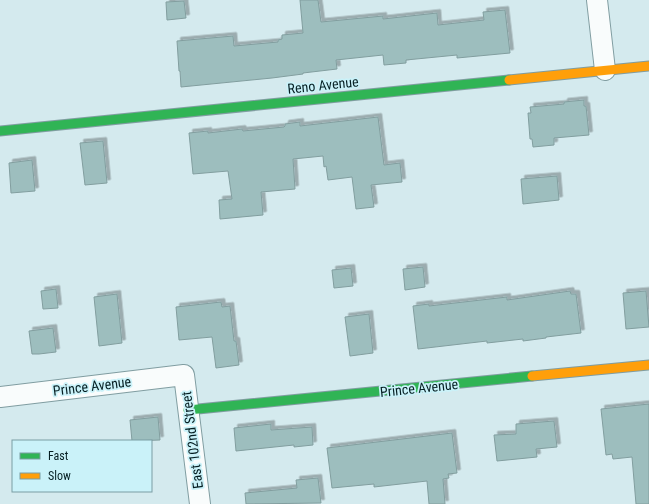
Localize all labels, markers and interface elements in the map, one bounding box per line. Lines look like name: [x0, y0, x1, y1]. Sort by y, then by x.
street label: Reno Avenue: [287, 73, 360, 97]
street label: Prince Avenue: [52, 373, 132, 399]
street label: Prince Avenue: [379, 376, 459, 400]
street label: East 102nd Street: [178, 390, 206, 490]
legend: [12, 440, 152, 492]
text: Fast: [48, 449, 69, 463]
text: Slow: [48, 469, 71, 483]

